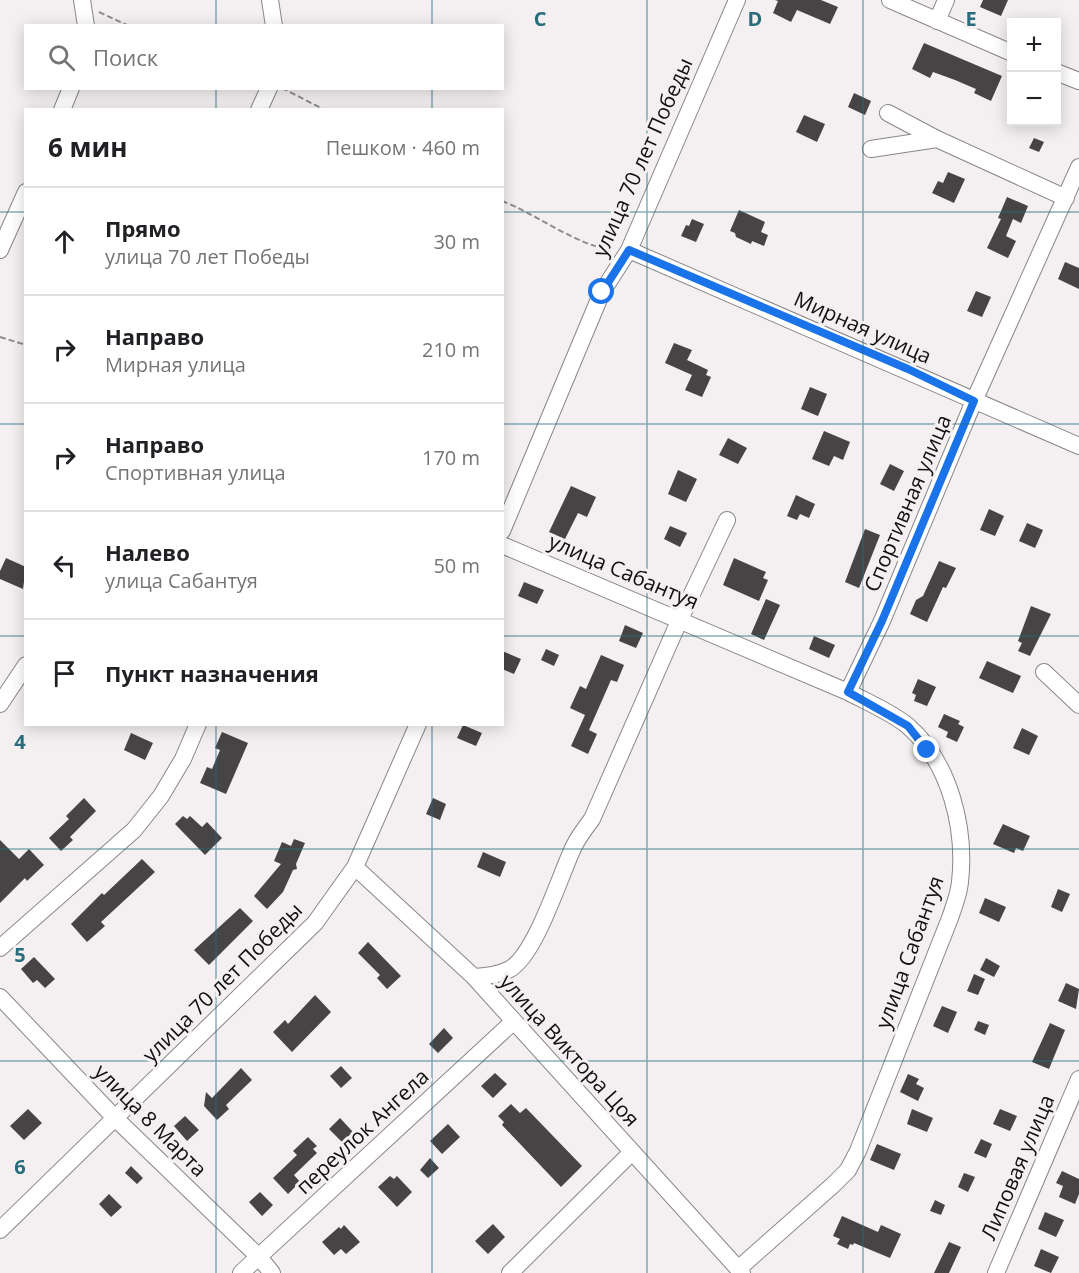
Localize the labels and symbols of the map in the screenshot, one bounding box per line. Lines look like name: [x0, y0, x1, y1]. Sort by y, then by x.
text: C: [534, 5, 547, 32]
text: D: [748, 5, 762, 32]
text: E: [965, 5, 977, 32]
street label: улица 70 лет Победы: [585, 53, 699, 261]
route start: [588, 278, 614, 304]
street label: Мирная улица: [790, 284, 936, 370]
street label: Спортивная улица: [857, 410, 957, 596]
street label: улица Сабантуя: [545, 527, 703, 615]
text: 4: [14, 728, 26, 755]
route end: [913, 736, 939, 762]
street label: улица Сабантуя: [868, 872, 950, 1032]
street label: улица 70 лет Победы: [136, 896, 308, 1068]
text: 5: [14, 941, 26, 968]
street label: улица Виктора Цоя: [494, 968, 646, 1132]
street label: улица 8 Марта: [89, 1058, 213, 1182]
street label: переулок Ангела: [290, 1062, 434, 1200]
street label: Липовая улица: [974, 1090, 1060, 1244]
text: 6: [14, 1153, 26, 1180]

